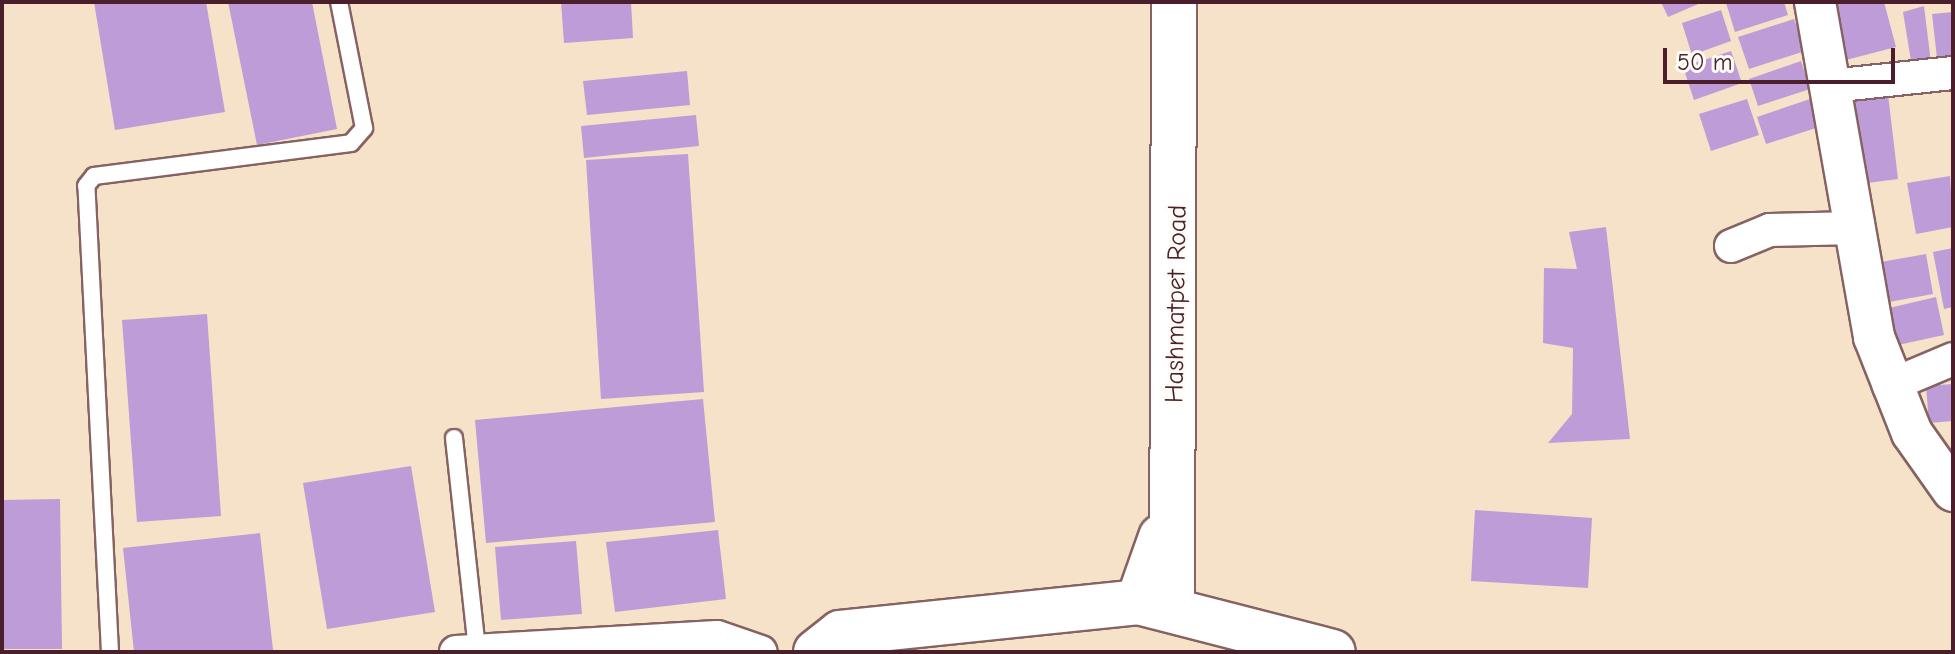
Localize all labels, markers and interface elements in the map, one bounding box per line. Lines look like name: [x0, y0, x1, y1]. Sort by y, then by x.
scale bar: [1667, 32, 1899, 82]
text: 50 m: [1677, 48, 1733, 76]
street label: Hashmatpet Road: [1160, 205, 1194, 403]

